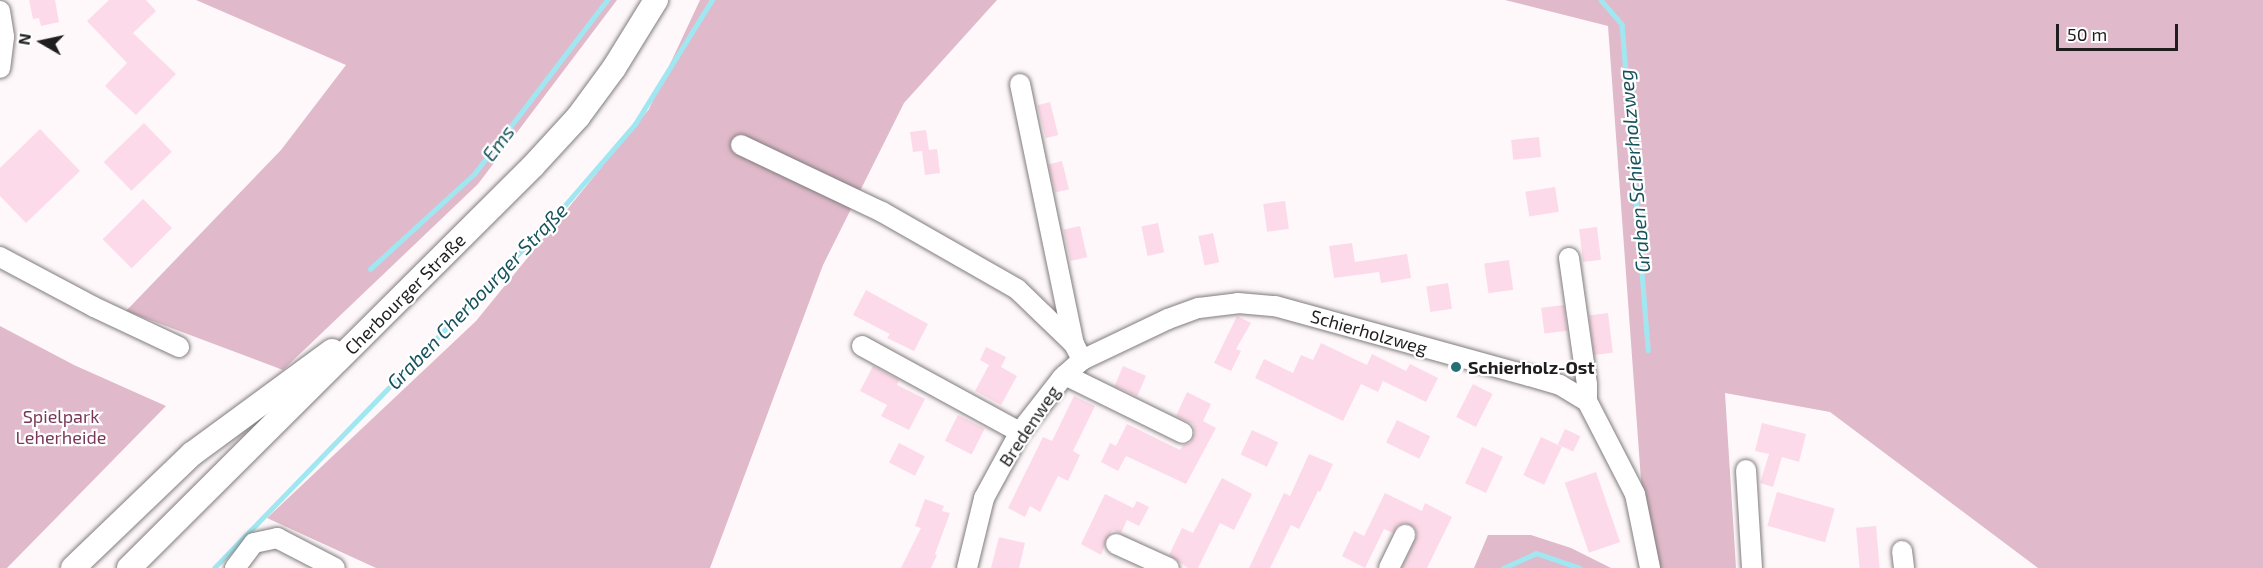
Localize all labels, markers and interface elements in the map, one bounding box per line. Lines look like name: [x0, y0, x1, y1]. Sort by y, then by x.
north arrow: [12, 12, 72, 72]
scale bar: [2059, 12, 2180, 50]
text: 50 m: [2067, 23, 2107, 45]
text: N: [13, 32, 34, 46]
water label: Graben Schierholzweg: [1613, 68, 1655, 274]
water label: Ems: [477, 120, 519, 166]
water label: Graben Cherbourger Straße: [382, 198, 572, 394]
street label: Cherbourger Straße: [340, 229, 470, 359]
street label: Schierholzweg: [1308, 305, 1430, 359]
place label: Schierholz-Ost: [1468, 356, 1595, 378]
marker: Schierholz-Ost: [1449, 360, 1463, 374]
street label: Bredenweg: [994, 382, 1064, 470]
park label: Spielpark Leherheide: [16, 406, 106, 448]

